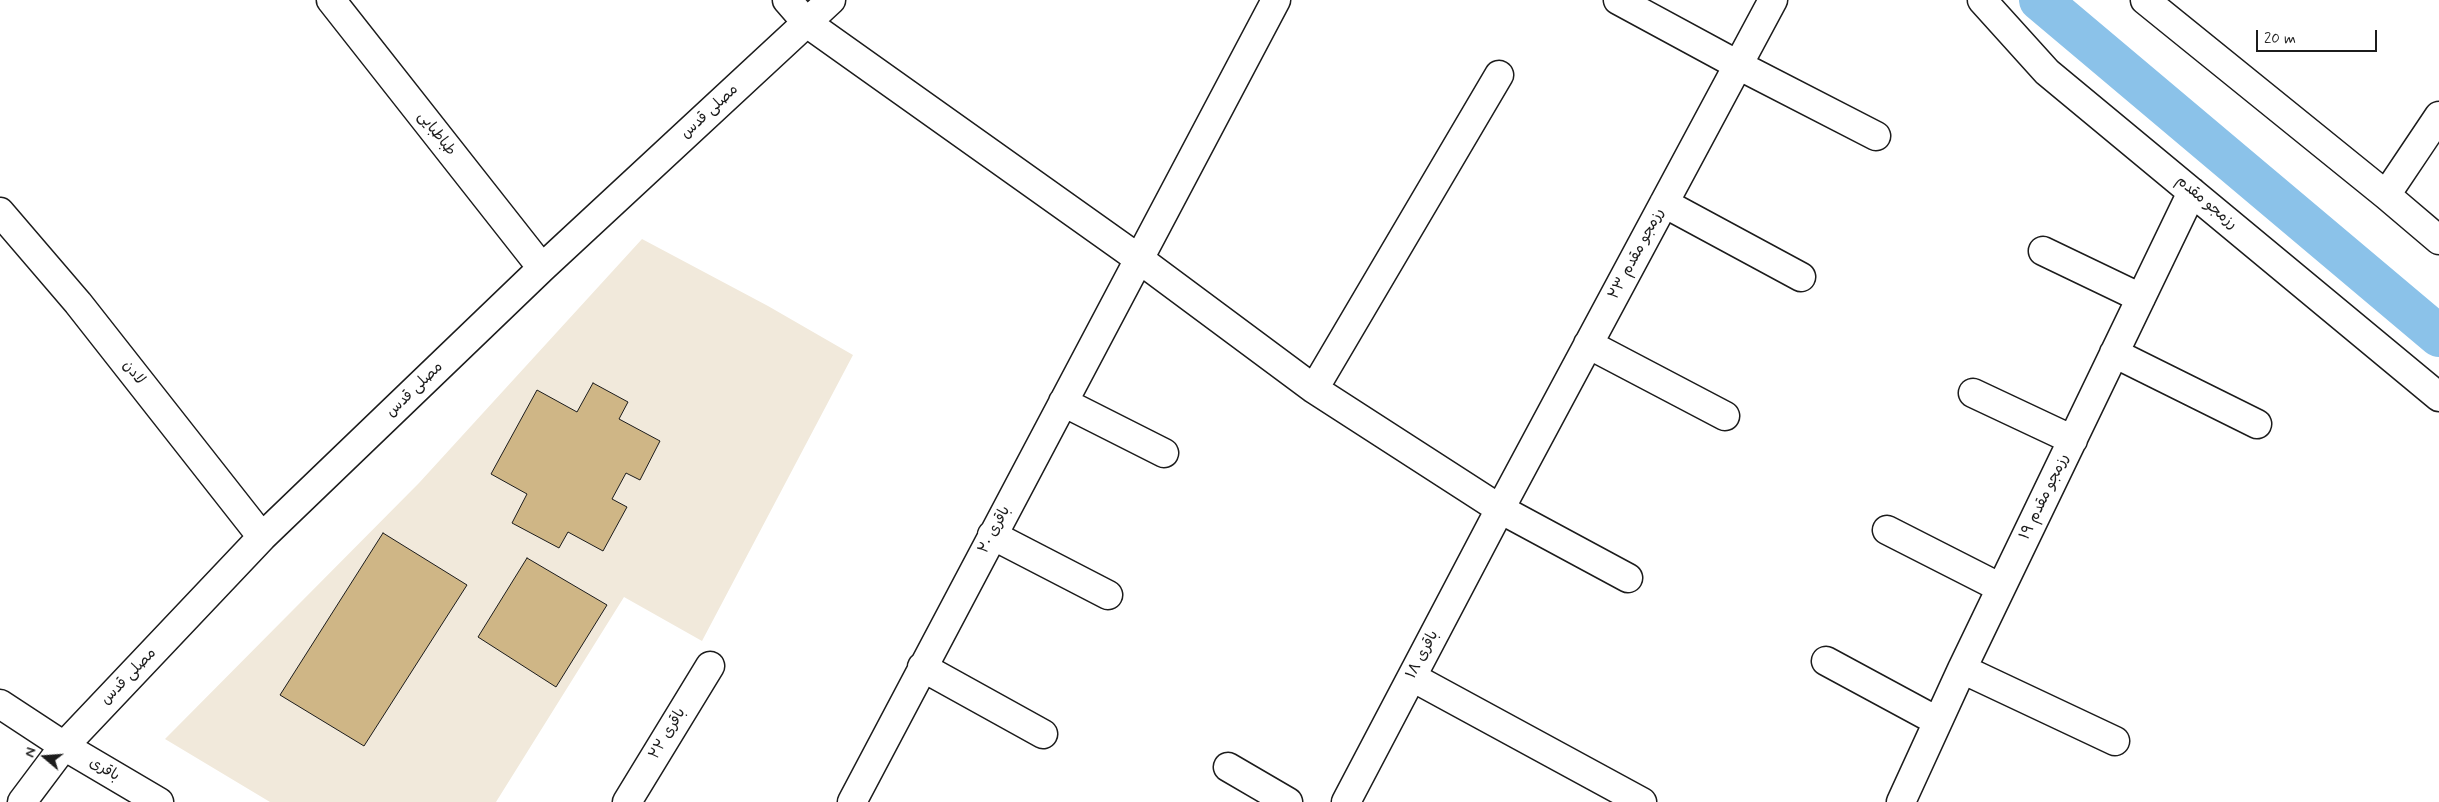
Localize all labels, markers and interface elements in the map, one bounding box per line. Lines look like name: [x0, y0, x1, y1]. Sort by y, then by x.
scale bar: [2259, 20, 2380, 52]
text: 20 m: [2264, 29, 2296, 49]
street label: مصلی قدس: [678, 81, 742, 143]
street label: طباطبایی: [413, 108, 459, 160]
street label: رزمجو مقدم: [2172, 172, 2240, 234]
street label: رزمجو مقدم ۲۳: [1605, 205, 1669, 303]
street label: لادن: [118, 357, 148, 389]
street label: مصلی قدس: [383, 359, 447, 421]
street label: رزمجو مقدم ۱۹: [2016, 451, 2074, 543]
street label: باقری ۲۰: [975, 503, 1015, 557]
street label: باقری ۱۸: [1403, 628, 1443, 682]
street label: مصلی قدس: [98, 645, 160, 709]
street label: باقری ۲۲: [646, 705, 690, 763]
north arrow: [20, 732, 70, 782]
text: N: [21, 745, 41, 760]
street label: باقری: [86, 754, 122, 786]

